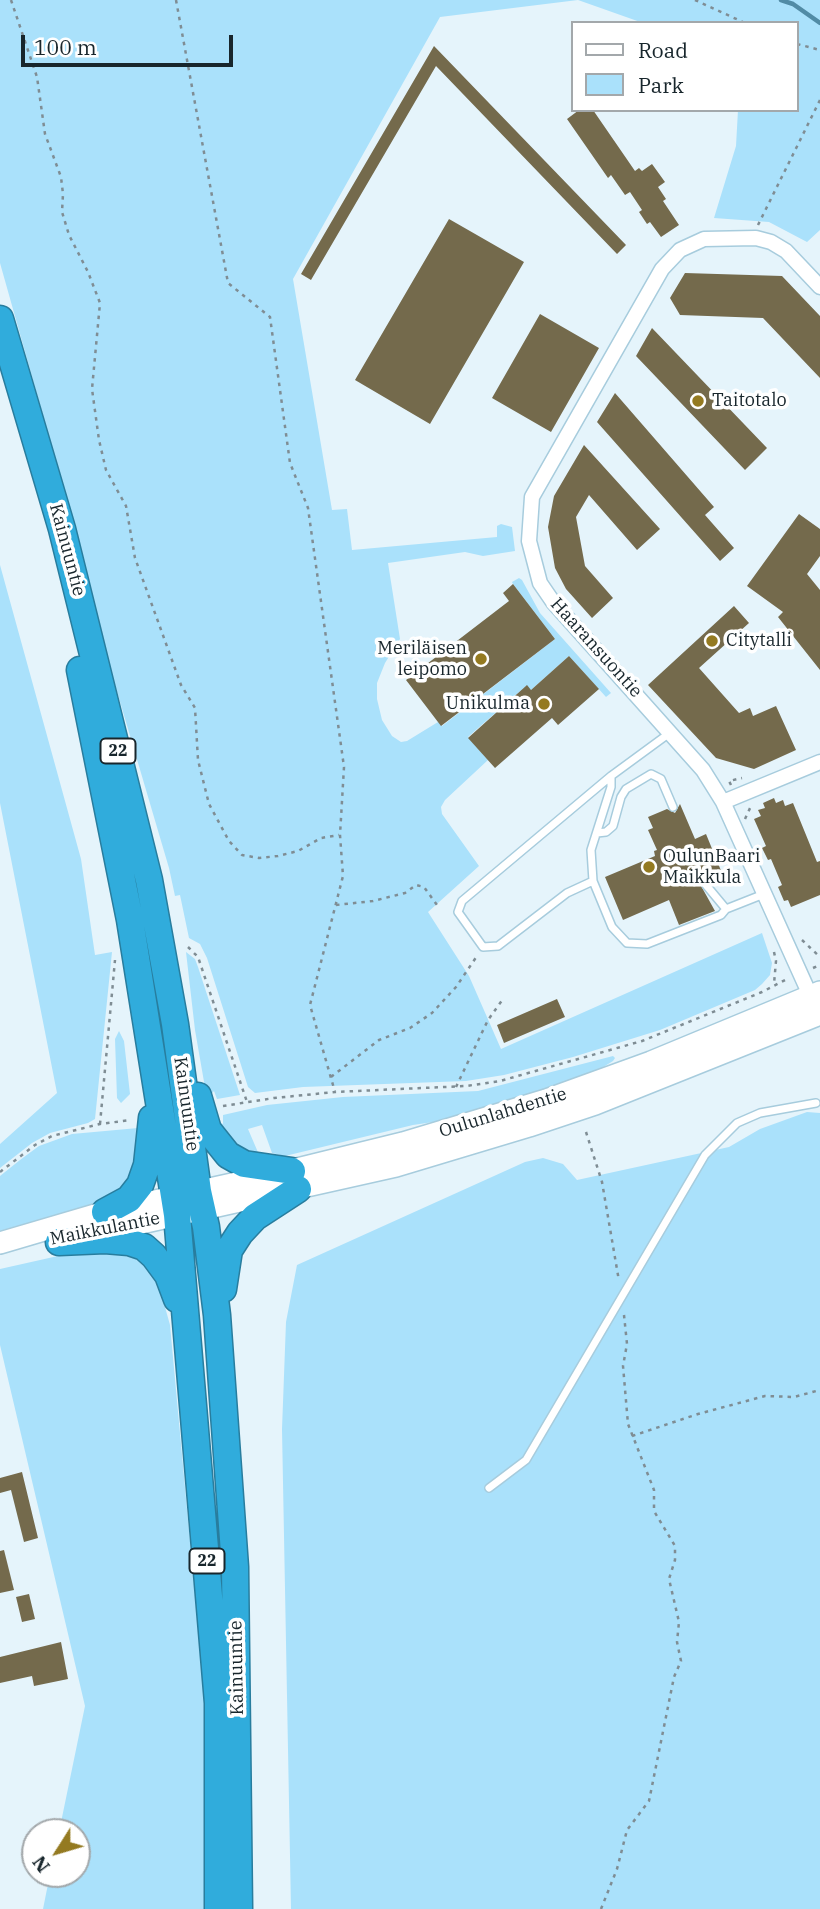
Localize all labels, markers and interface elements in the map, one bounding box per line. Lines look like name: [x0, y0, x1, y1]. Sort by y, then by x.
scale bar: [24, 21, 236, 65]
legend: [572, 21, 799, 112]
text: 100 m: [34, 33, 97, 61]
text: Road: [638, 36, 688, 64]
text: Park: [638, 71, 684, 99]
place label: Taitotalo: [712, 390, 787, 412]
marker: Taitotalo: [690, 393, 706, 409]
street label: Kainuuntie: [44, 501, 90, 599]
street label: Haaransuontie: [546, 594, 646, 702]
place label: Citytalli: [726, 630, 792, 652]
marker: Citytalli: [704, 633, 720, 649]
place label: Meriläisen leipomo: [377, 638, 467, 680]
marker: Meriläisen leipomo: [473, 651, 489, 667]
place label: Unikulma: [446, 693, 530, 715]
marker: Unikulma: [536, 696, 552, 712]
road number: 22: [100, 738, 136, 764]
place label: OulunBaari Maikkula: [663, 846, 760, 888]
marker: OulunBaari Maikkula: [641, 859, 657, 875]
street label: Kainuuntie: [169, 1056, 203, 1152]
street label: Oulunlahdentie: [437, 1083, 569, 1143]
street label: Maikkulantie: [48, 1208, 162, 1250]
road number: 22: [190, 1548, 224, 1574]
street label: Kainuuntie: [225, 1620, 249, 1716]
north arrow: [21, 1818, 91, 1888]
text: N: [27, 1851, 55, 1878]

